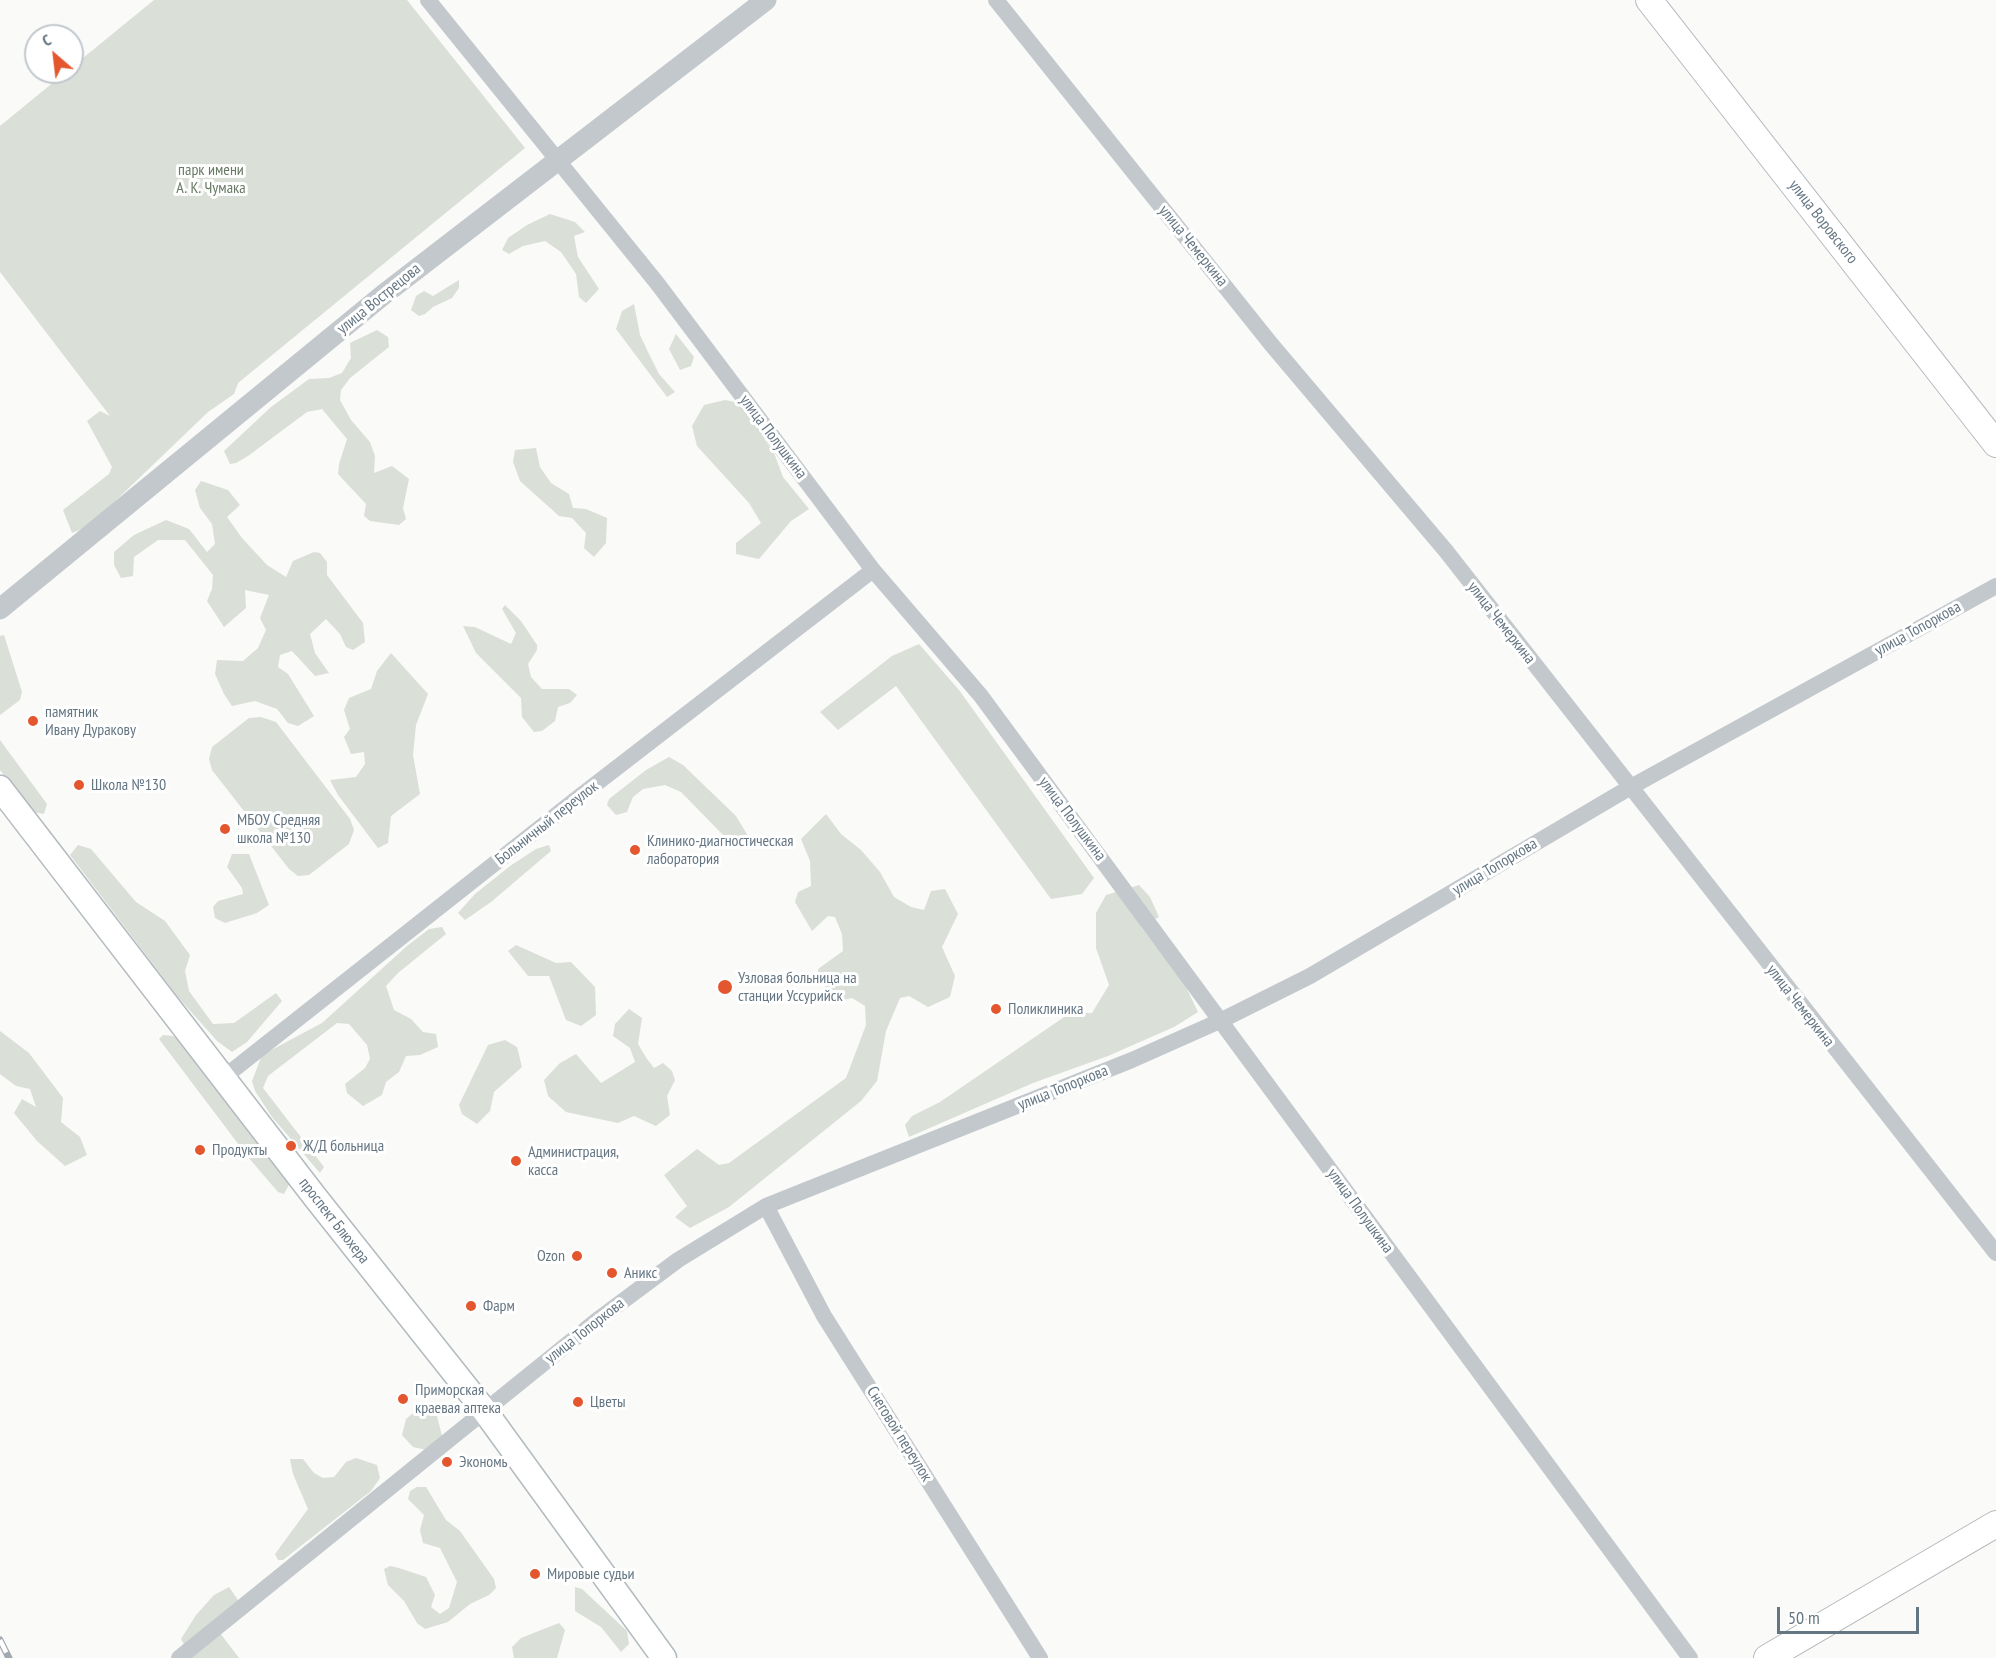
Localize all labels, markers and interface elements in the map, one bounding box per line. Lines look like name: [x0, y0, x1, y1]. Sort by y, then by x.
north arrow: [24, 24, 84, 84]
text: С: [39, 29, 54, 50]
park label: парк имени А. К. Чумака: [176, 160, 246, 198]
street label: улица Воровского: [1784, 176, 1862, 268]
street label: улица Чемеркина: [1154, 201, 1232, 291]
street label: улица Вострецова: [333, 260, 425, 338]
street label: улица Полушкина: [735, 391, 811, 483]
street label: улица Чемеркина: [1463, 578, 1539, 668]
street label: улица Топоркова: [1872, 598, 1964, 660]
place label: памятник Ивану Дуракову: [45, 702, 136, 740]
marker: памятник Ивану Дуракову: [26, 714, 40, 728]
street label: улица Полушкина: [1034, 773, 1110, 865]
place label: Школа №130: [91, 775, 166, 795]
street label: Больничный переулок: [492, 777, 602, 869]
marker: Школа №130: [72, 778, 86, 792]
place label: МБОУ Средняя школа №130: [237, 810, 320, 848]
marker: МБОУ Средняя школа №130: [218, 822, 232, 836]
place label: Клинико-диагностическая лаборатория: [647, 831, 793, 869]
street label: улица Топоркова: [1449, 834, 1541, 900]
marker: Клинико-диагностическая лаборатория: [628, 843, 642, 857]
street label: улица Чемеркина: [1762, 961, 1838, 1051]
place label: Узловая больница на станции Уссурийск: [738, 968, 857, 1006]
marker: Узловая больница на станции Уссурийск: [716, 978, 734, 996]
place label: Поликлиника: [1008, 999, 1083, 1019]
marker: Поликлиника: [989, 1002, 1003, 1016]
street label: улица Топоркова: [1015, 1061, 1111, 1115]
place label: Ж/Д больница: [303, 1136, 384, 1156]
marker: Ж/Д больница: [284, 1139, 298, 1153]
place label: Продукты: [212, 1140, 267, 1160]
place label: Администрация, касса: [528, 1142, 619, 1180]
marker: Продукты: [193, 1143, 207, 1157]
marker: Администрация, касса: [509, 1154, 523, 1168]
street label: улица Полушкина: [1323, 1165, 1397, 1257]
street label: проспект Блюхера: [295, 1174, 373, 1268]
place label: Ozon: [537, 1246, 565, 1266]
marker: Ozon: [570, 1249, 584, 1263]
place label: Аникс: [624, 1263, 657, 1283]
marker: Аникс: [605, 1266, 619, 1280]
street label: улица Топоркова: [542, 1294, 628, 1368]
place label: Фарм: [483, 1296, 515, 1316]
marker: Фарм: [464, 1299, 478, 1313]
place label: Приморская краевая аптека: [415, 1380, 501, 1418]
street label: Снеговой переулок: [862, 1383, 936, 1485]
marker: Приморская краевая аптека: [396, 1392, 410, 1406]
place label: Цветы: [590, 1392, 626, 1412]
marker: Цветы: [571, 1395, 585, 1409]
place label: Экономь: [459, 1452, 508, 1472]
marker: Экономь: [440, 1455, 454, 1469]
place label: Мировые судьи: [547, 1564, 635, 1584]
marker: Мировые судьи: [528, 1567, 542, 1581]
scale bar: [1780, 1595, 1922, 1633]
text: 50 m: [1788, 1606, 1820, 1629]

